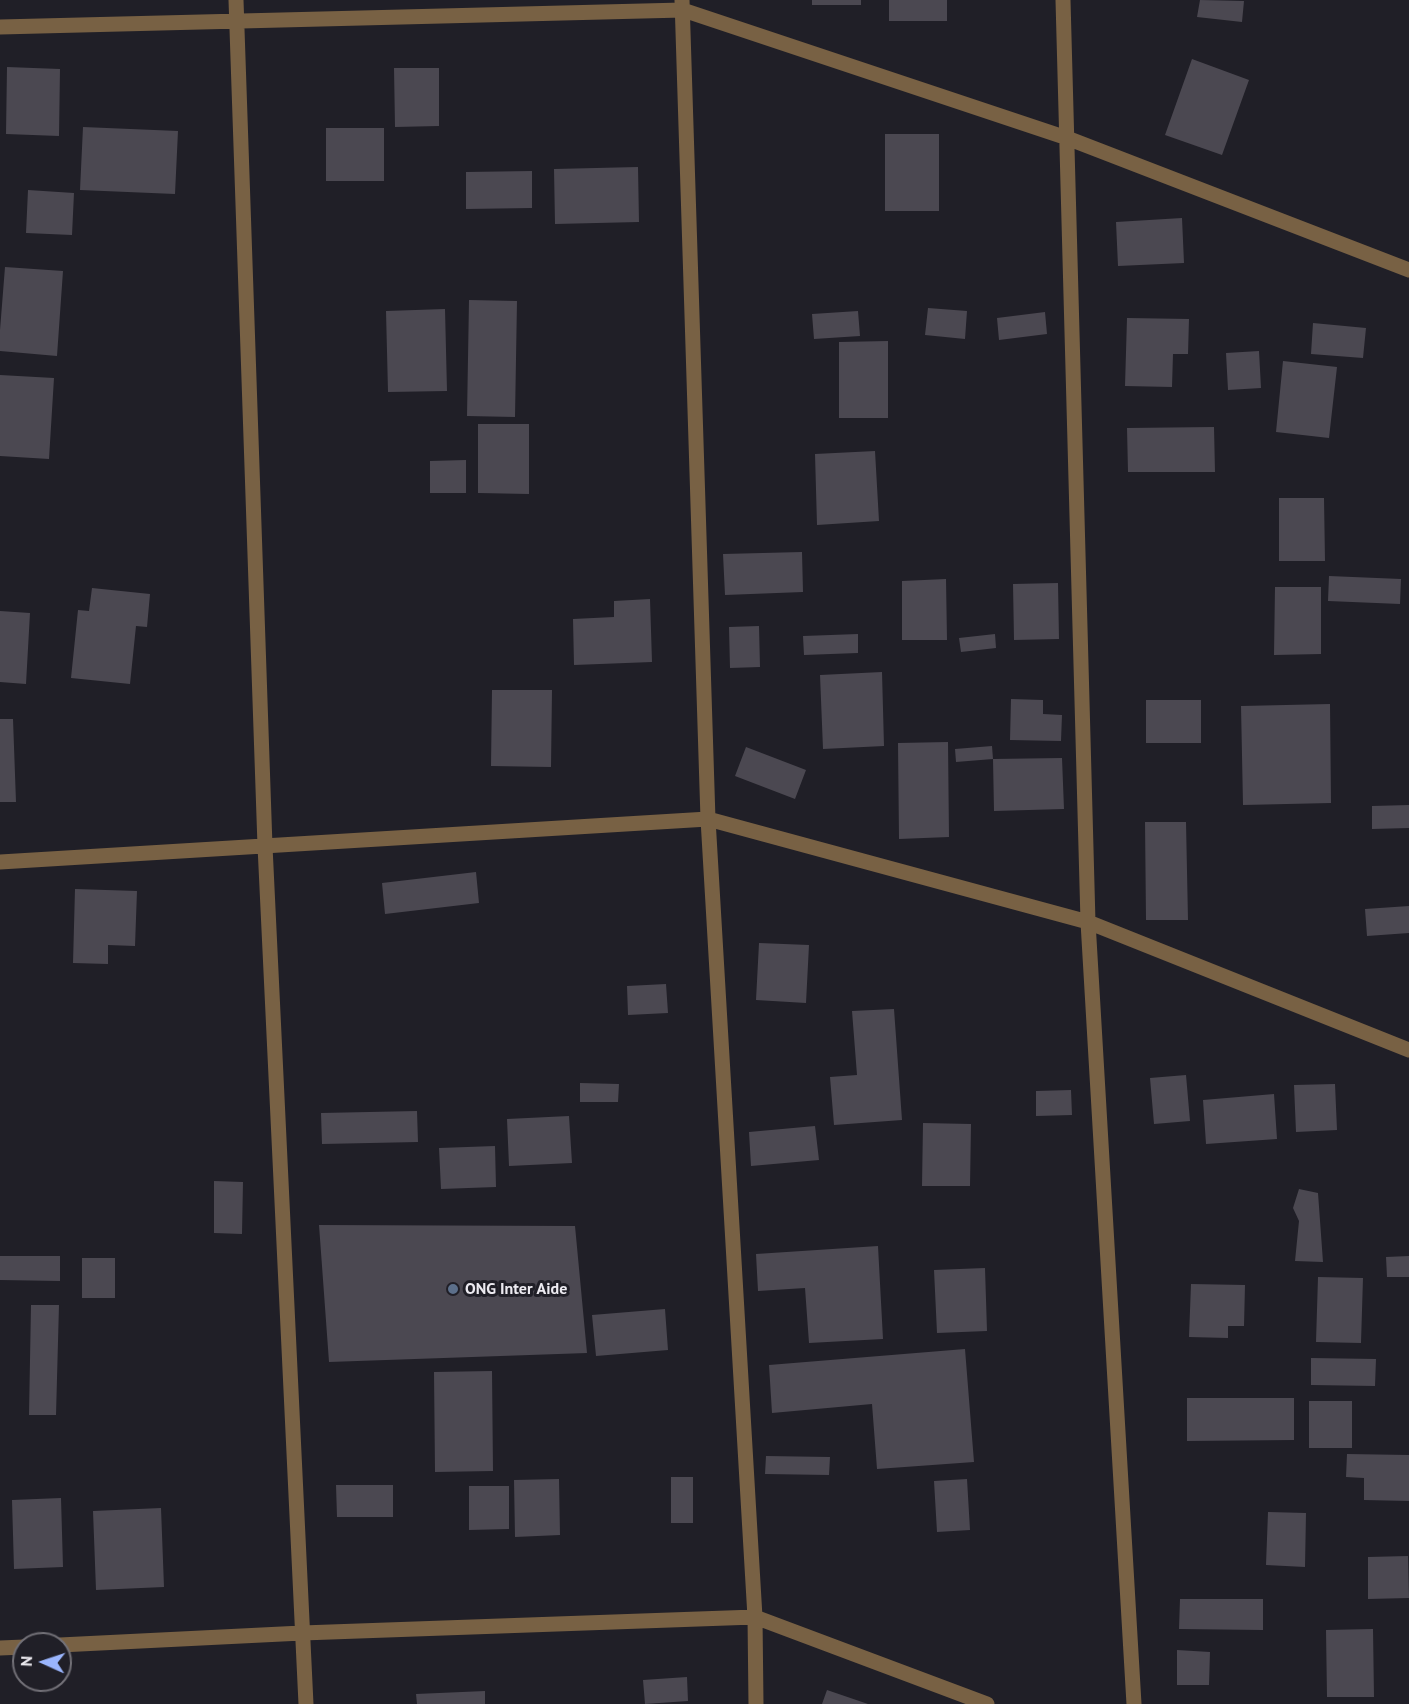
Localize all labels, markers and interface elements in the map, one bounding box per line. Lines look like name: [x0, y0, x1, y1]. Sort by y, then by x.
place label: ONG Inter Aide: [465, 1279, 567, 1299]
marker: ONG Inter Aide: [446, 1282, 460, 1296]
north arrow: [12, 1632, 72, 1692]
text: N: [16, 1655, 36, 1667]

